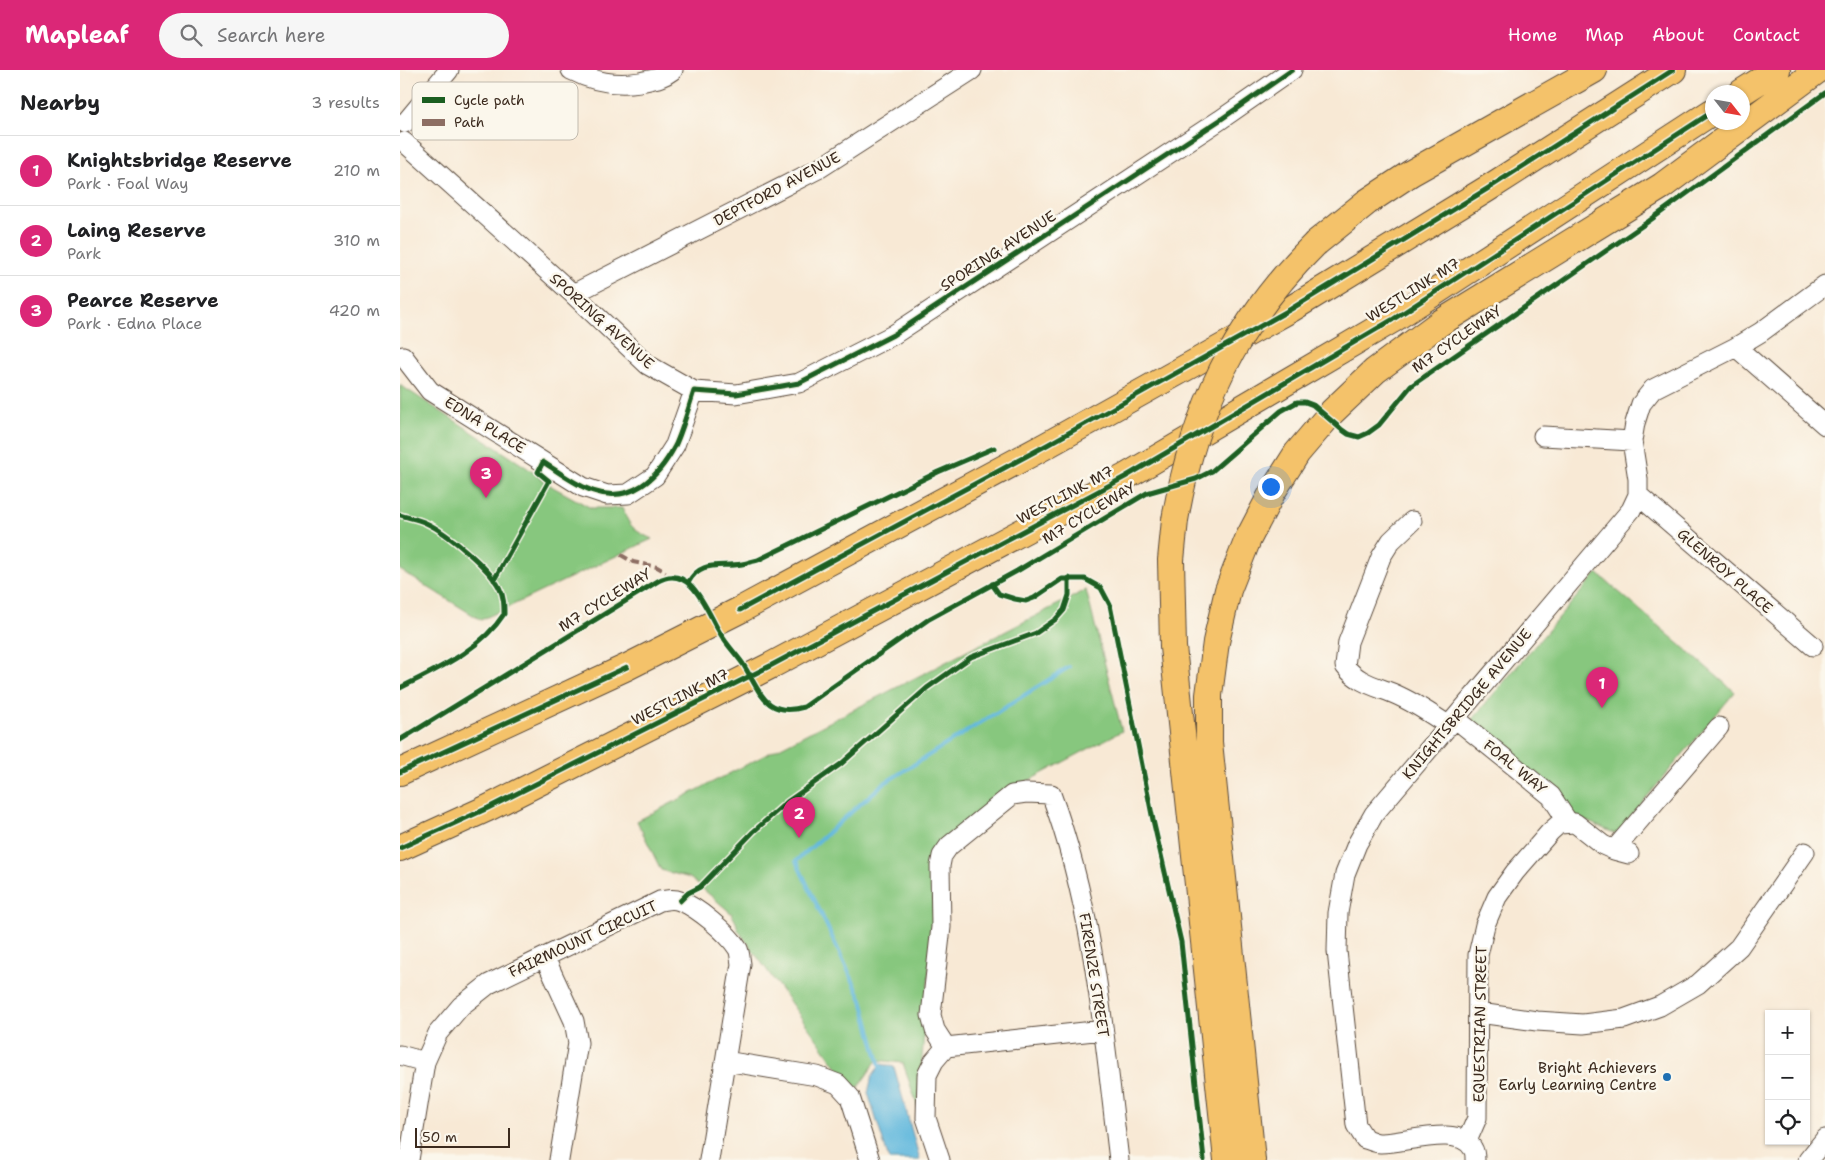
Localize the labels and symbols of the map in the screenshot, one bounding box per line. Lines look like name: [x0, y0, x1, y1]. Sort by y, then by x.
legend: [412, 82, 578, 140]
north arrow: [1705, 85, 1750, 130]
text: Cycle path: [454, 91, 525, 109]
text: Path: [454, 113, 485, 131]
street label: DEPTFORD AVENUE: [710, 147, 844, 231]
street label: SPORING AVENUE: [936, 206, 1060, 296]
street label: WESTLINK M7: [1362, 253, 1464, 327]
street label: SPORING AVENUE: [545, 269, 659, 373]
street label: M7 CYCLEWAY: [1408, 300, 1506, 378]
street label: EDNA PLACE: [441, 392, 529, 458]
pin: 3: [470, 457, 502, 498]
street label: WESTLINK M7: [1013, 461, 1117, 529]
your location: [1258, 474, 1284, 500]
street label: M7 CYCLEWAY: [1039, 477, 1139, 549]
street label: GLENROY PLACE: [1673, 524, 1777, 618]
street label: M7 CYCLEWAY: [555, 563, 655, 637]
street label: KNIGHTSBRIDGE AVENUE: [1398, 624, 1536, 784]
street label: WESTLINK M7: [628, 664, 732, 730]
pin: 1: [1586, 667, 1618, 708]
street label: FOAL WAY: [1479, 735, 1551, 799]
pin: 2: [783, 797, 815, 838]
street label: FAIRMOUNT CIRCUIT: [505, 896, 661, 982]
street label: FIRENZE STREET: [1074, 911, 1114, 1039]
street label: EQUESTRIAN STREET: [1469, 945, 1491, 1103]
place label: Bright Achievers Early Learning Centre: [1498, 1058, 1657, 1095]
marker: Bright Achievers Early Learning Centre: [1661, 1071, 1673, 1083]
scale bar: [415, 1125, 510, 1148]

